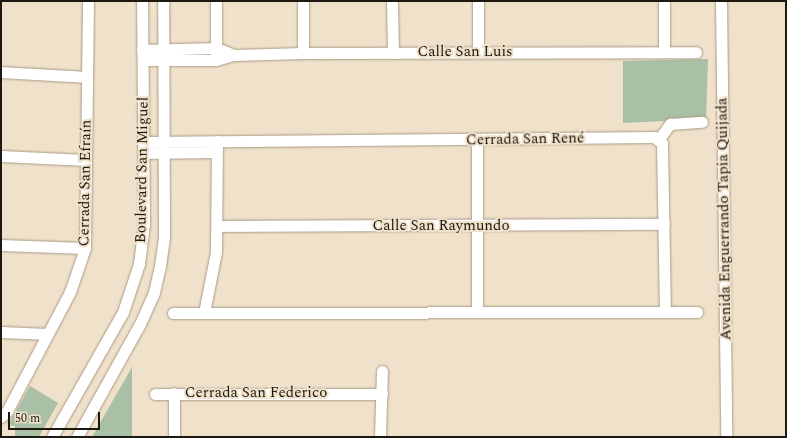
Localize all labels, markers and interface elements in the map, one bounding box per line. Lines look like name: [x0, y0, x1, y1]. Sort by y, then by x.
street label: Calle San Luis: [417, 43, 513, 61]
street label: Boulevard San Miguel: [132, 97, 152, 243]
street label: Avenida Enguerrando Tapia Quijada: [713, 98, 735, 340]
street label: Cerrada San Efraín: [75, 119, 95, 247]
street label: Cerrada San René: [466, 129, 584, 149]
street label: Calle San Raymundo: [372, 217, 510, 235]
street label: Cerrada San Federico: [185, 384, 327, 402]
scale bar: [10, 404, 102, 430]
text: 50 m: [15, 409, 40, 428]

